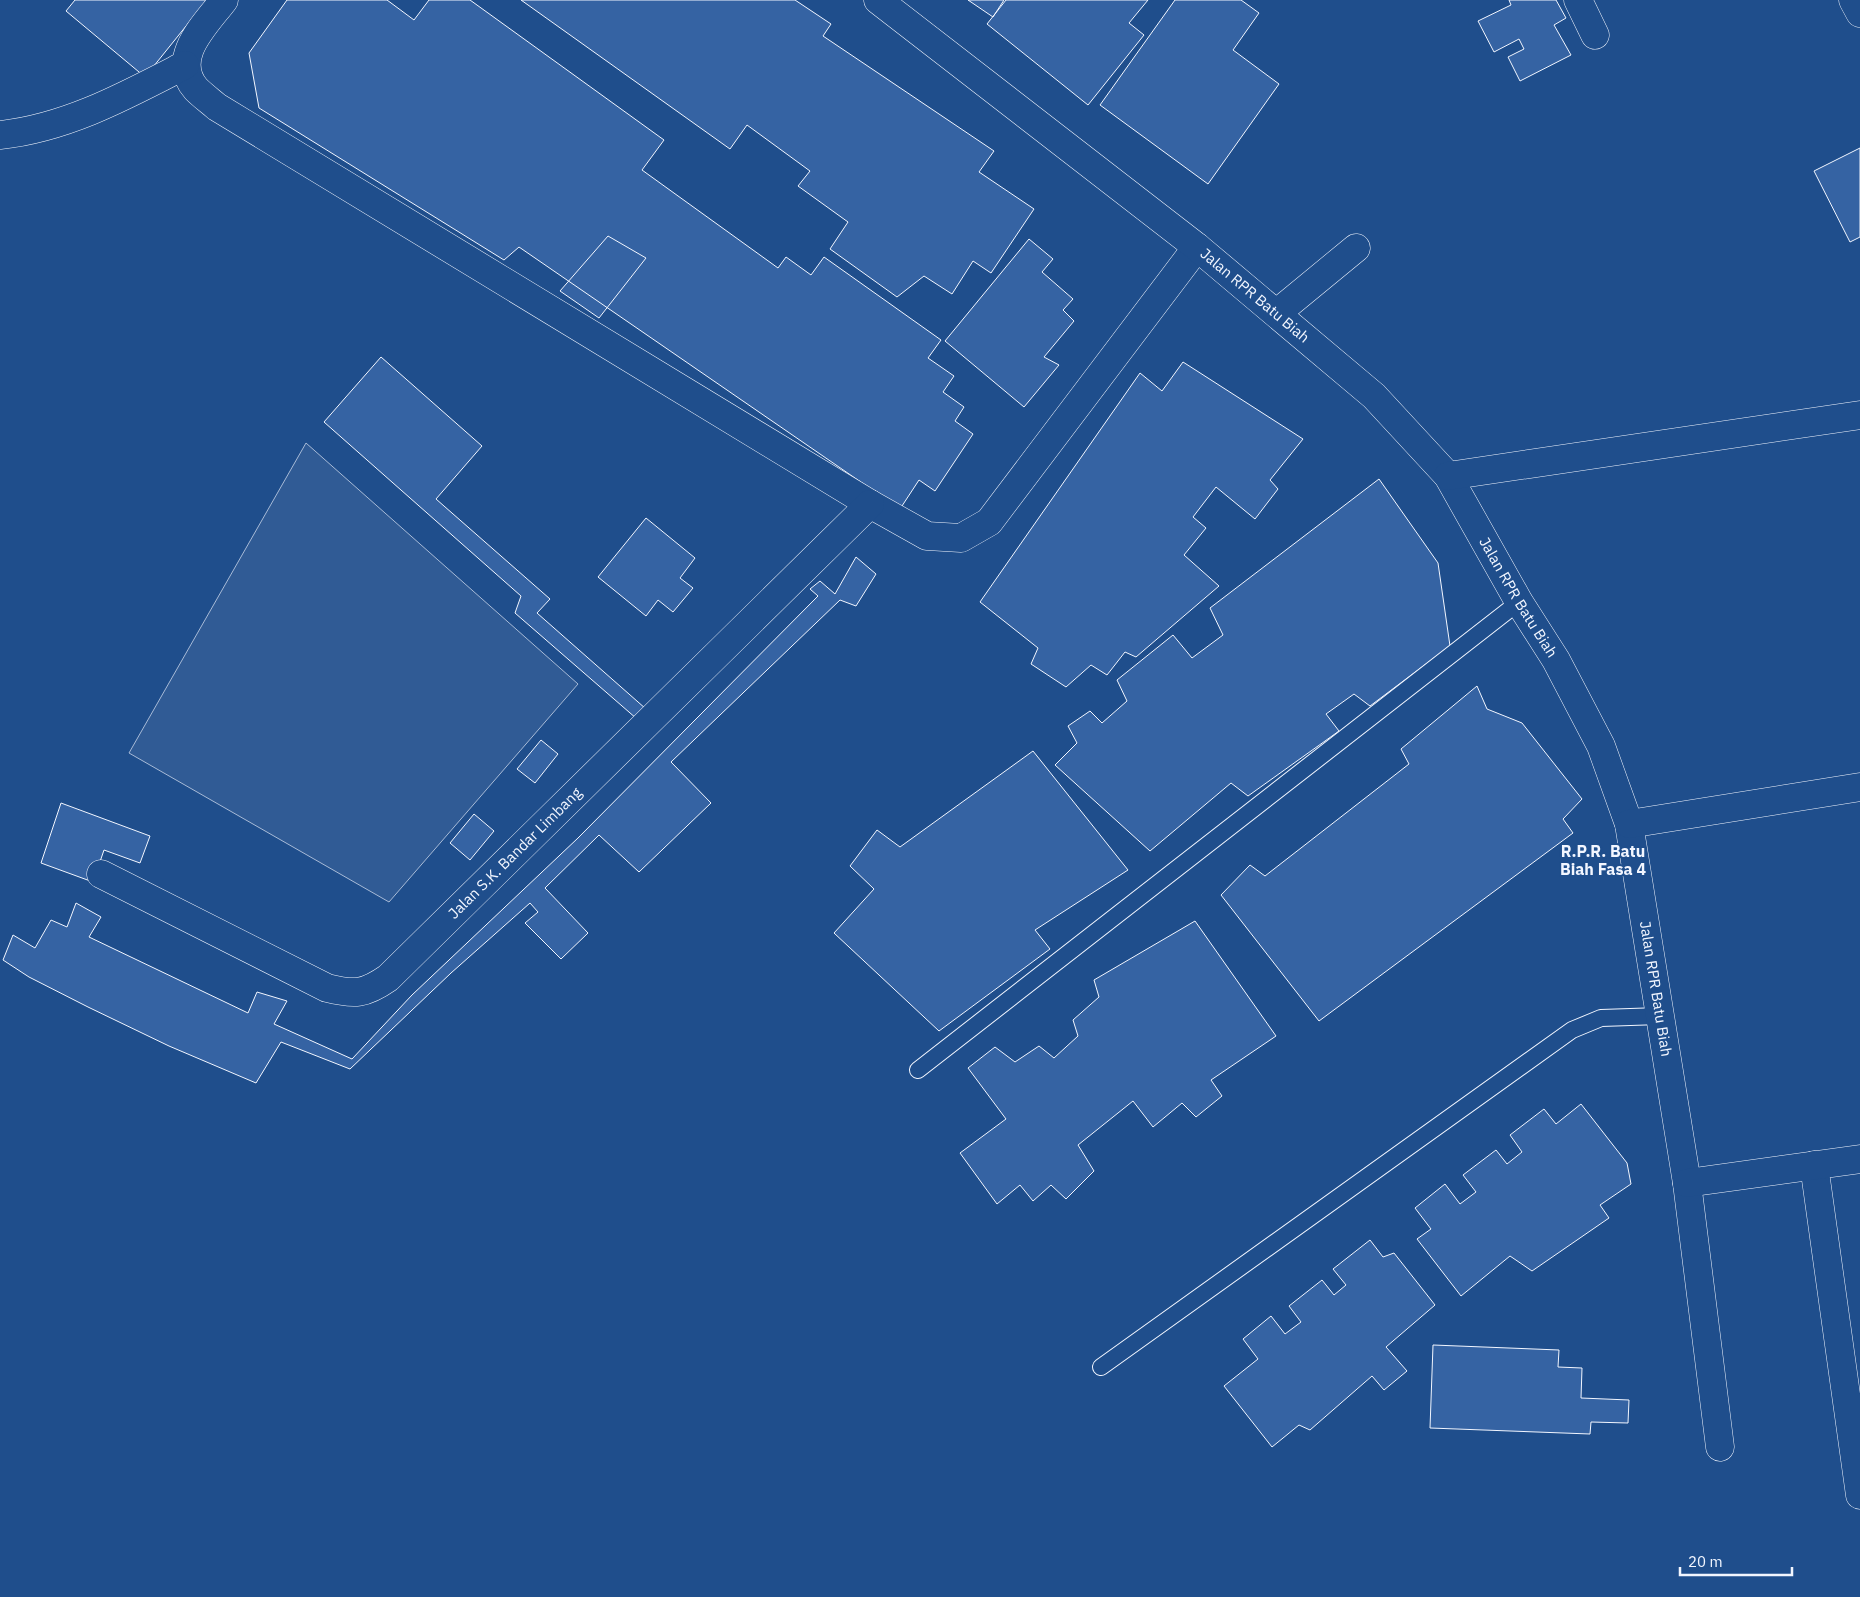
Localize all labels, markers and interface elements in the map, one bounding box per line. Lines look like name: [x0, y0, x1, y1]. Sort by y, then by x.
street label: Jalan RPR Batu Biah: [1197, 244, 1314, 347]
street label: Jalan RPR Batu Biah: [1475, 534, 1562, 661]
street label: Jalan S.K. Bandar Limbang: [444, 783, 585, 923]
district label: R.P.R. Batu Biah Fasa 4: [1560, 841, 1646, 879]
street label: Jalan RPR Batu Biah: [1636, 920, 1676, 1058]
scale bar: [1680, 1544, 1792, 1576]
text: 20 m: [1688, 1552, 1723, 1571]

